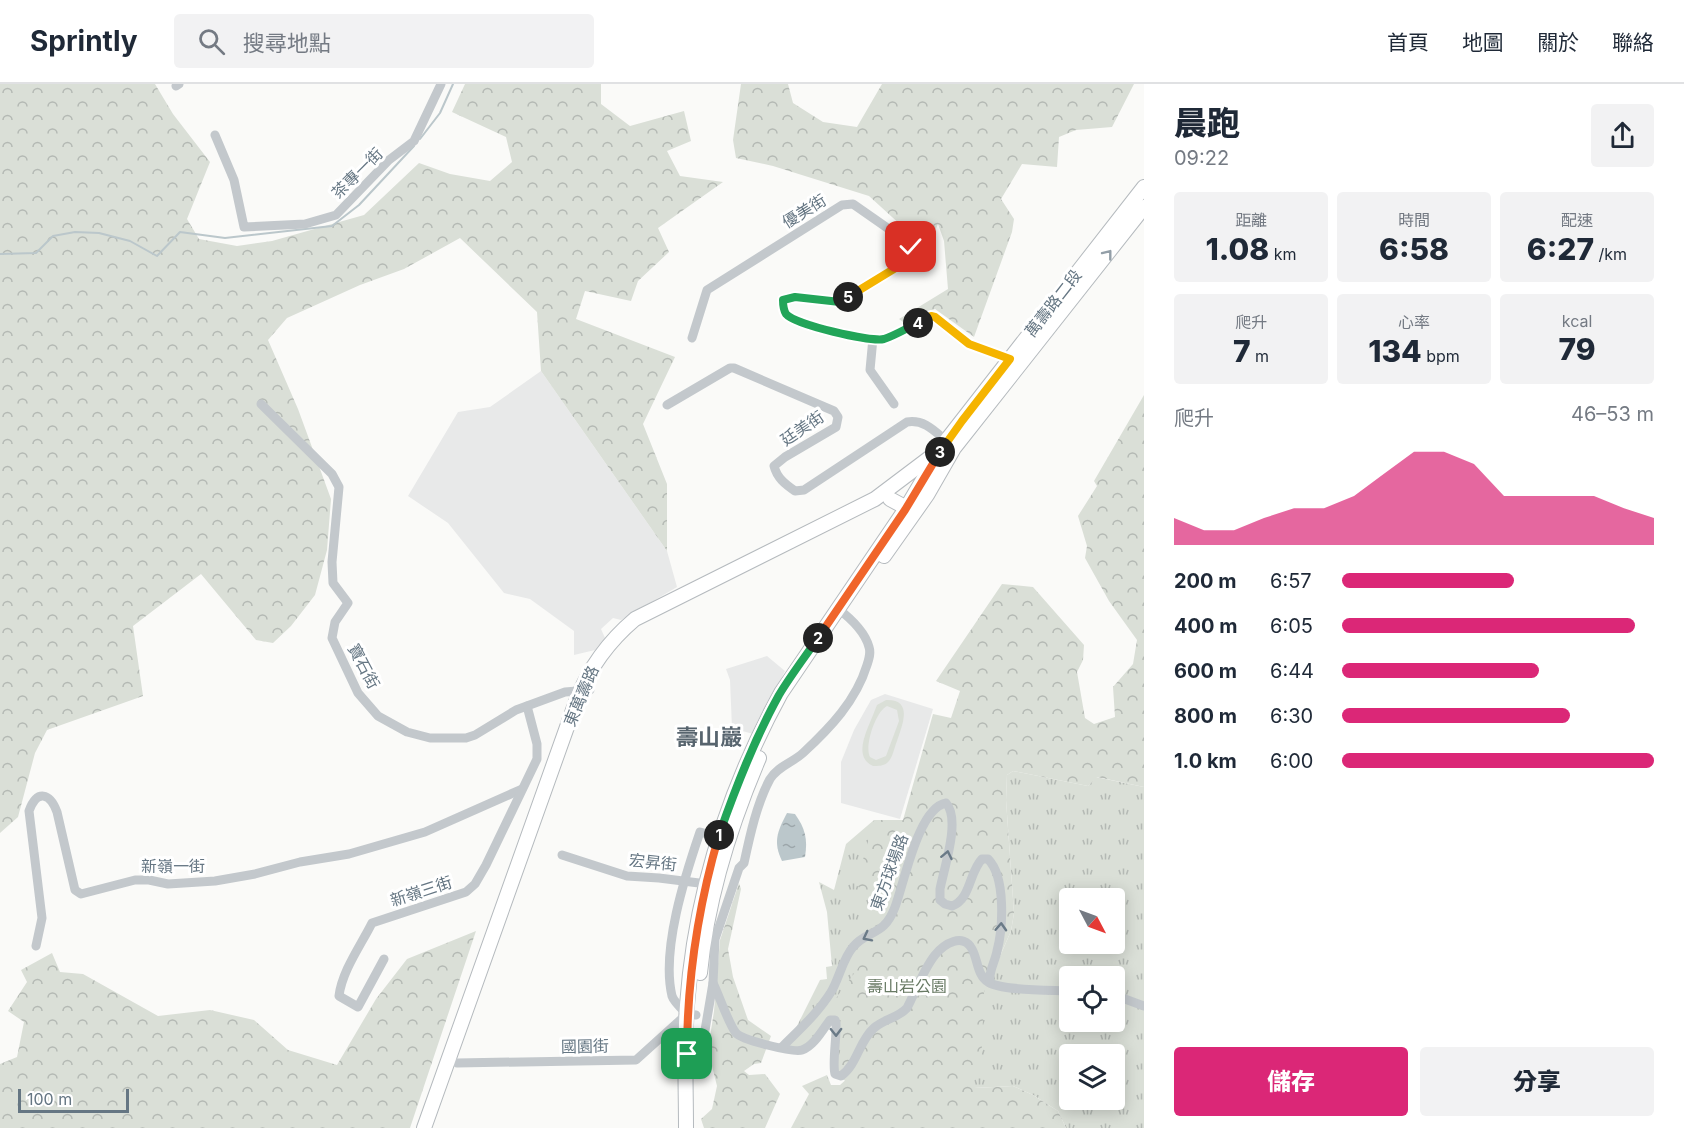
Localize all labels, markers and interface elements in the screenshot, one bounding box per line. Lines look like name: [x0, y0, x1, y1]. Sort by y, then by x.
search box: [174, 14, 594, 68]
text: Sprintly: [30, 24, 138, 58]
icon: search: [195, 25, 228, 58]
text: 搜尋地點: [243, 30, 331, 56]
text: 首頁: [1387, 30, 1429, 55]
text: 地圖: [1462, 30, 1504, 55]
text: 關於: [1537, 30, 1579, 55]
text: 聯絡: [1612, 30, 1654, 55]
text: 晨跑: [1174, 103, 1240, 143]
button: share: [1591, 104, 1654, 167]
street label: 茶專一街: [327, 143, 387, 203]
text: 09:22: [1174, 146, 1229, 170]
street label: 優美街: [778, 190, 830, 232]
text: 距離: [1235, 210, 1267, 230]
text: 時間: [1398, 210, 1430, 230]
text: 配速: [1561, 210, 1593, 230]
pin: [885, 221, 936, 272]
icon: check: [894, 230, 927, 263]
text: 1.08: [1206, 231, 1269, 267]
text: 6:58: [1379, 231, 1449, 267]
text: 6:27: [1527, 231, 1594, 267]
text: km: [1269, 244, 1296, 264]
text: /km: [1594, 244, 1627, 264]
one-way arrow: [1100, 249, 1111, 260]
street label: 萬壽路二段: [1020, 265, 1086, 341]
pin: 5: [833, 282, 863, 312]
text: 5: [843, 287, 853, 307]
pin: 4: [903, 308, 933, 338]
text: kcal: [1562, 311, 1592, 331]
text: 爬升: [1235, 312, 1267, 332]
text: 心率: [1398, 312, 1430, 332]
text: 4: [913, 313, 923, 333]
text: 79: [1558, 331, 1596, 367]
text: 7: [1233, 333, 1251, 369]
text: 134: [1368, 333, 1422, 369]
text: m: [1251, 346, 1269, 366]
text: bpm: [1422, 346, 1460, 366]
text: 46–53 m: [1571, 402, 1654, 426]
street label: 廷美街: [777, 406, 827, 450]
text: 爬升: [1174, 406, 1214, 430]
pin: 3: [925, 437, 955, 467]
text: 3: [935, 442, 945, 462]
text: 200 m: [1174, 569, 1237, 593]
text: 6:57: [1270, 569, 1312, 593]
text: 400 m: [1174, 614, 1238, 638]
text: 6:05: [1270, 614, 1313, 638]
pin: 2: [803, 623, 833, 653]
text: 2: [813, 628, 823, 648]
street label: 寶石街: [344, 640, 384, 692]
text: 600 m: [1174, 659, 1237, 683]
text: 6:44: [1270, 659, 1314, 683]
street label: 東萬壽路: [559, 663, 603, 729]
text: 800 m: [1174, 704, 1237, 728]
text: 6:30: [1270, 704, 1313, 728]
district label: 壽山巖: [676, 724, 742, 750]
text: 1.0 km: [1174, 749, 1237, 773]
text: 6:00: [1270, 749, 1313, 773]
pin: 1: [704, 820, 734, 850]
text: 1: [716, 825, 722, 845]
street label: 東方球場路: [866, 831, 912, 913]
street label: 宏昇街: [628, 850, 678, 874]
one-way arrow: [940, 850, 953, 860]
street label: 新嶺一街: [141, 856, 205, 876]
street label: 新嶺三街: [387, 872, 455, 910]
north arrow: [1059, 888, 1125, 954]
map controls: [1059, 888, 1125, 1110]
one-way arrow: [994, 922, 1007, 931]
one-way arrow: [863, 930, 874, 941]
button: locate: [1059, 966, 1125, 1032]
park label: 壽山岩公園: [867, 976, 947, 996]
one-way arrow: [830, 1027, 842, 1036]
pin: [661, 1028, 712, 1079]
street label: 國園街: [561, 1036, 609, 1056]
icon: arrive: [670, 1037, 703, 1070]
button: layers: [1059, 1044, 1125, 1110]
button: 儲存: [1174, 1047, 1408, 1116]
button: 分享: [1420, 1047, 1654, 1116]
scale bar: [18, 1086, 129, 1114]
text: 100 m: [27, 1089, 72, 1109]

